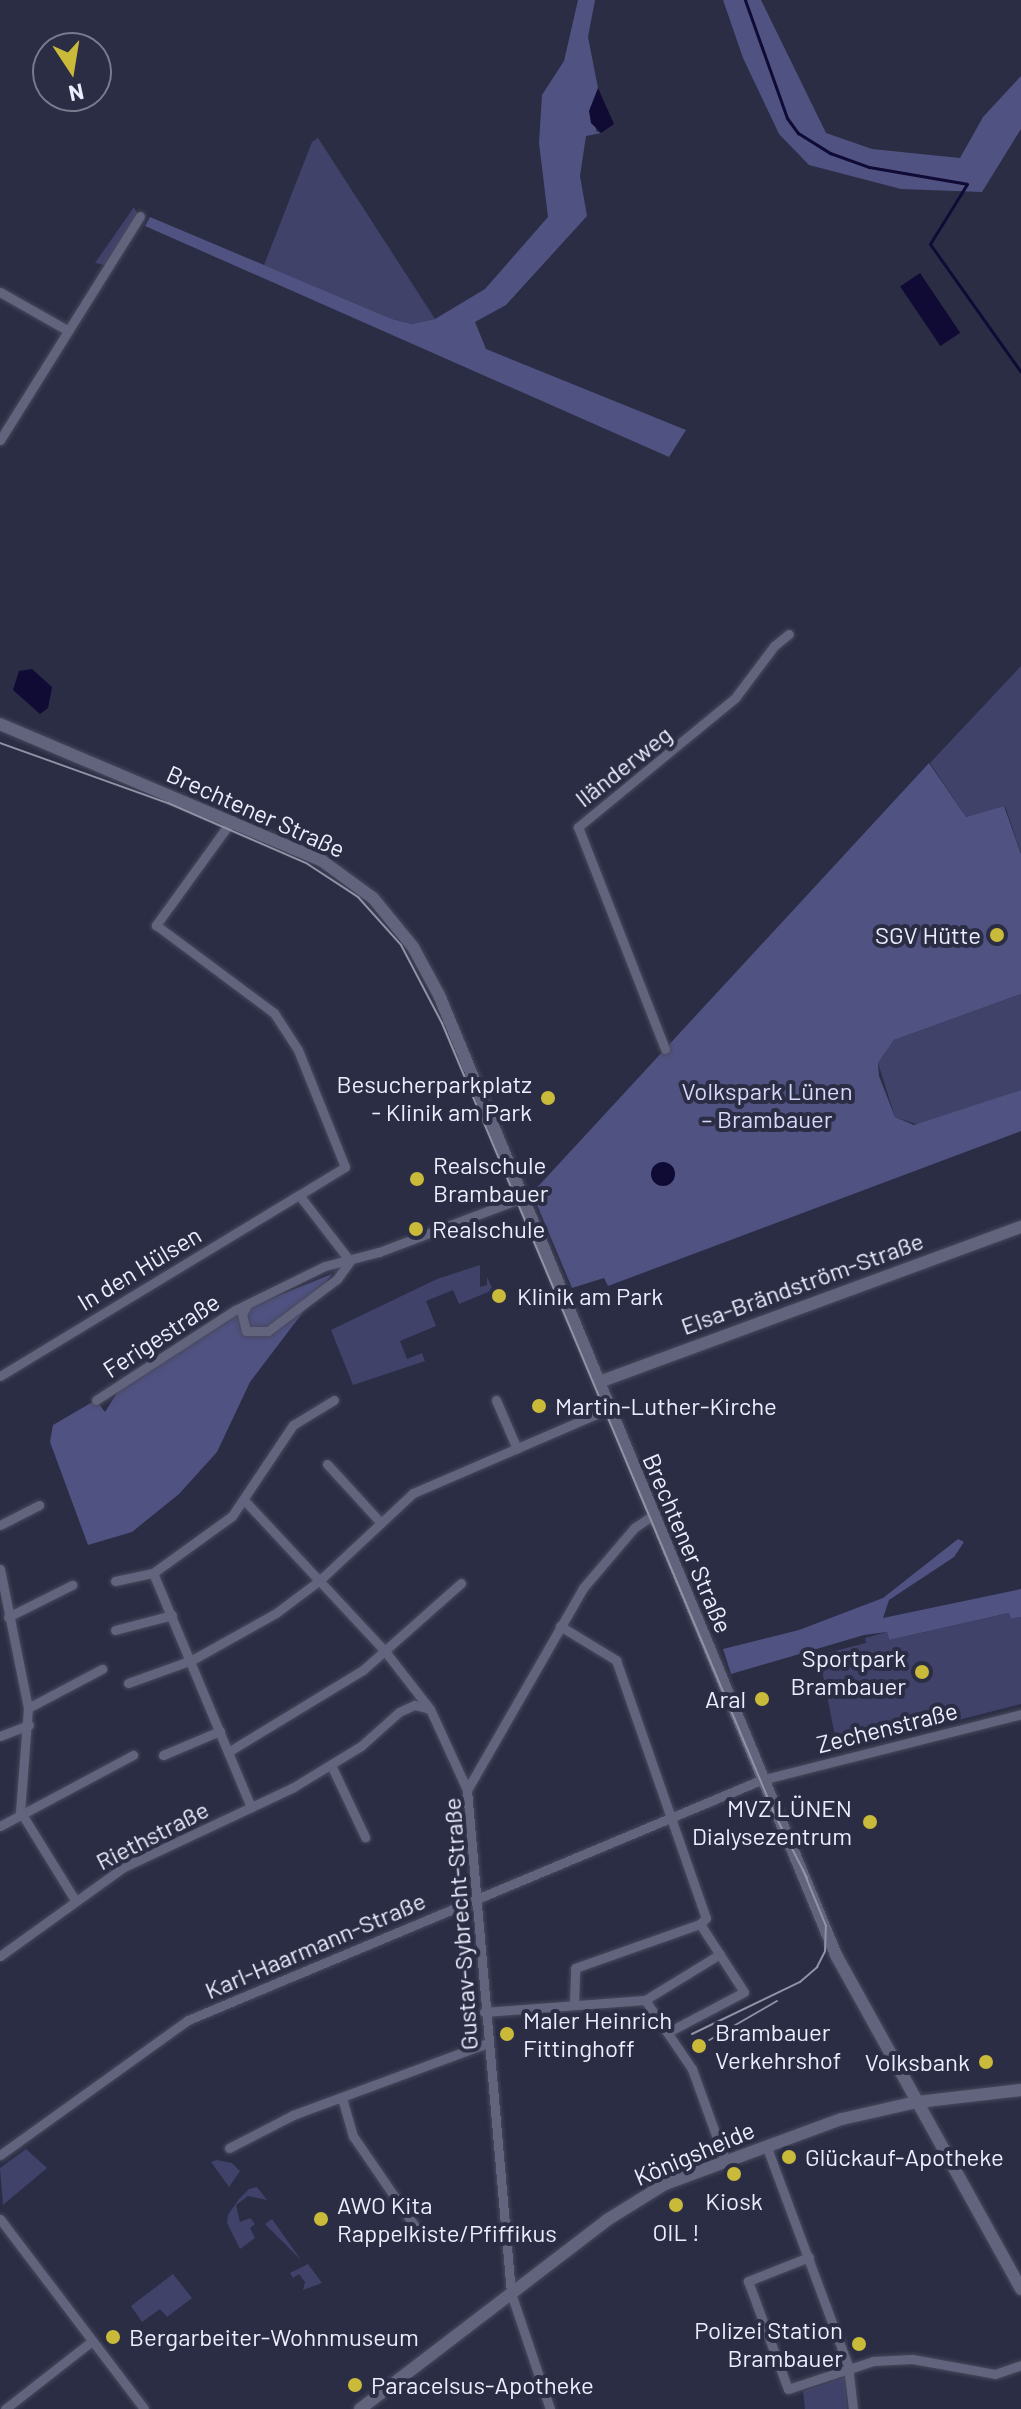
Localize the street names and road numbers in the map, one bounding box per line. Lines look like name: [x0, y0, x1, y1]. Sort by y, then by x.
street label: Iländerweg: [569, 719, 677, 813]
street label: Brechtener Straße: [162, 759, 350, 863]
street label: In den Hülsen: [72, 1220, 206, 1316]
street label: Elsa-Brändström-Straße: [677, 1226, 927, 1340]
street label: Ferigestraße: [97, 1287, 225, 1383]
street label: Brechtener Straße: [637, 1449, 739, 1637]
street label: Zechenstraße: [814, 1696, 960, 1758]
street label: Riethstraße: [91, 1794, 213, 1876]
street label: Gustav-Sybrecht-Straße: [437, 1797, 483, 2051]
street label: Karl-Haarmann-Straße: [200, 1885, 430, 2005]
street label: Königsheide: [629, 2115, 759, 2191]

